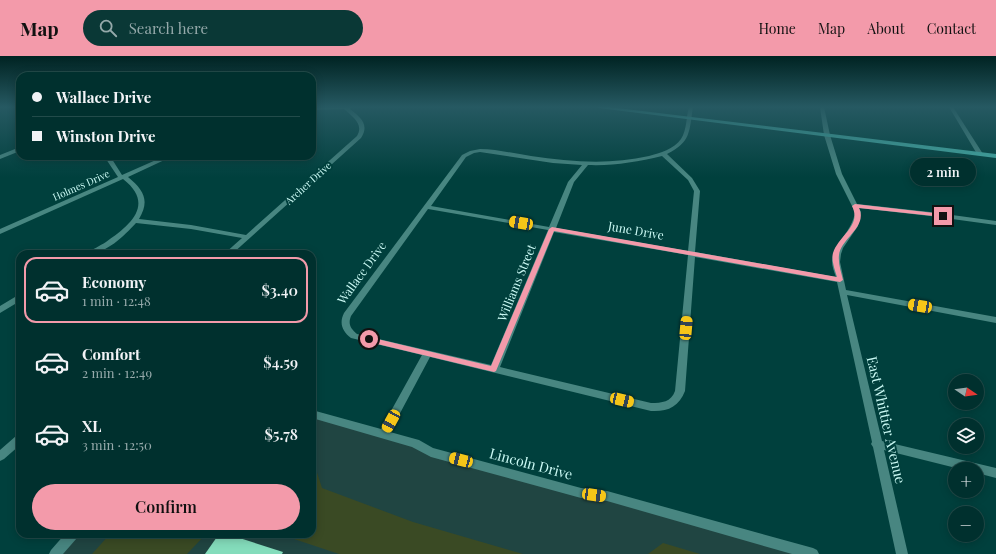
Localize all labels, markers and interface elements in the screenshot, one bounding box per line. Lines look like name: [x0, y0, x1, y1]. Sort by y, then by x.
search box: [83, 10, 363, 46]
text: Map: [20, 15, 59, 41]
icon: search: [97, 17, 119, 39]
text: Search here: [129, 18, 208, 38]
text: Home: [758, 19, 796, 38]
text: Map: [818, 19, 845, 38]
text: About: [867, 19, 905, 38]
text: Contact: [927, 19, 976, 38]
text: Wallace Drive: [56, 87, 151, 107]
text: Winston Drive: [56, 126, 156, 146]
callout: 2 min: [910, 158, 976, 186]
street label: Archer Drive: [281, 159, 334, 208]
text: 2 min: [926, 163, 960, 180]
street label: Holmes Drive: [50, 166, 112, 204]
route end: [934, 207, 952, 225]
car: [508, 215, 534, 231]
street label: June Drive: [606, 217, 665, 243]
street label: Wallace Drive: [333, 238, 389, 308]
street label: Williams Street: [493, 241, 539, 324]
icon: car: [34, 272, 70, 308]
text: Economy: [82, 272, 146, 292]
text: $3.40: [261, 280, 298, 300]
text: 1 min · 12:48: [82, 292, 151, 309]
car: [907, 298, 933, 314]
car: [679, 316, 693, 340]
route start: [360, 330, 378, 348]
icon: car: [34, 344, 70, 380]
text: Comfort: [82, 344, 140, 364]
text: $4.59: [263, 352, 298, 372]
street label: East Whittier Avenue: [863, 354, 910, 485]
text: 2 min · 12:49: [82, 364, 152, 381]
north arrow: [948, 374, 984, 410]
map controls: [948, 374, 984, 542]
car: [609, 391, 635, 409]
car: [380, 408, 402, 434]
icon: car: [34, 416, 70, 452]
text: XL: [82, 416, 102, 436]
button: layers: [948, 418, 984, 454]
text: $5.78: [264, 424, 298, 444]
text: 3 min · 12:50: [82, 436, 152, 453]
street label: Lincoln Drive: [488, 443, 575, 484]
car: [448, 451, 474, 469]
button: +: [948, 462, 984, 498]
button: Confirm: [32, 484, 300, 530]
car: [581, 487, 607, 503]
button: −: [948, 506, 984, 542]

